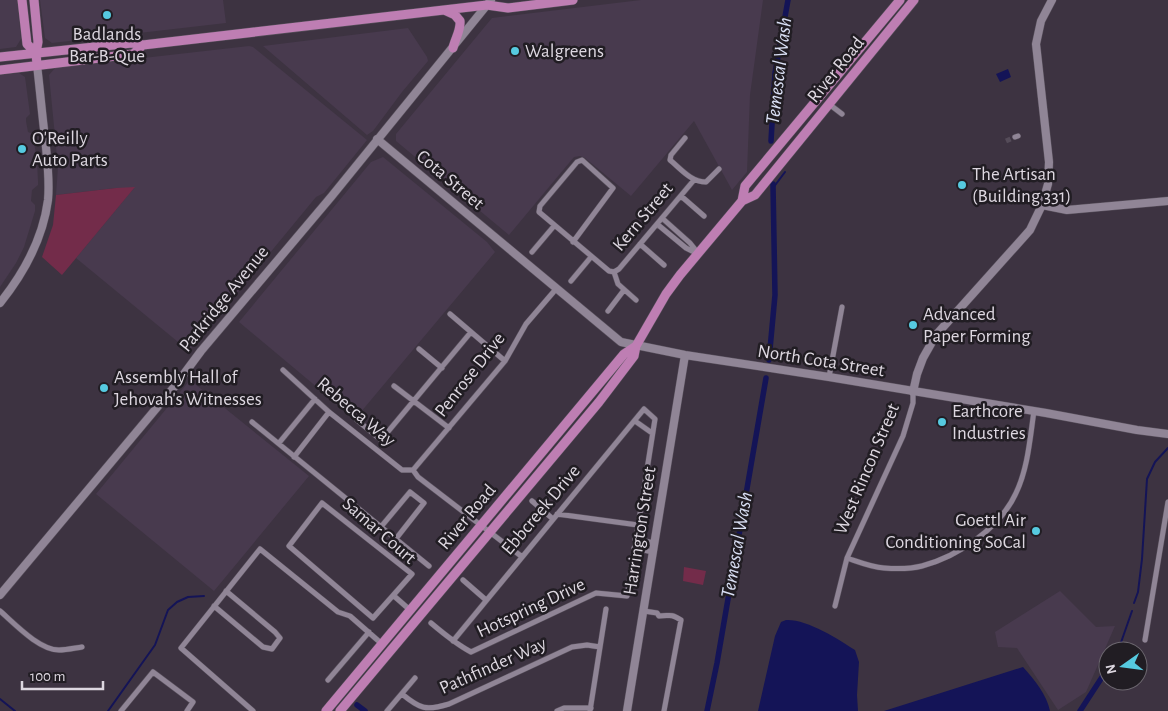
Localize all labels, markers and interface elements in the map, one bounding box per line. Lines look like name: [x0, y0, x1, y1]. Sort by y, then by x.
marker: Badlands Bar-B-Que: [101, 9, 113, 21]
water label: Temescal Wash: [763, 16, 795, 126]
place label: Badlands Bar-B-Que: [69, 25, 145, 66]
street label: River Road: [804, 33, 868, 107]
place label: Walgreens: [525, 42, 604, 61]
marker: Walgreens: [509, 45, 521, 57]
place label: O'Reilly Auto Parts: [32, 129, 108, 170]
marker: O'Reilly Auto Parts: [16, 143, 28, 155]
street label: Cota Street: [413, 147, 487, 213]
place label: The Artisan (Building 331): [972, 165, 1071, 206]
street label: Kern Street: [609, 179, 677, 255]
marker: The Artisan (Building 331): [956, 179, 968, 191]
street label: Parkridge Avenue: [176, 243, 272, 355]
place label: Advanced Paper Forming: [923, 305, 1031, 346]
marker: Advanced Paper Forming: [907, 319, 919, 331]
street label: Penrose Drive: [431, 329, 509, 421]
street label: North Cota Street: [756, 342, 886, 380]
place label: Assembly Hall of Jehovah's Witnesses: [114, 368, 262, 409]
street label: Rebecca Way: [313, 374, 399, 450]
marker: Assembly Hall of Jehovah's Witnesses: [98, 382, 110, 394]
street label: West Rincon Street: [831, 401, 903, 537]
place label: Earthcore Industries: [952, 402, 1026, 443]
marker: Earthcore Industries: [936, 416, 948, 428]
street label: Ebbcreek Drive: [498, 461, 584, 559]
street label: Harrington Street: [620, 465, 660, 597]
street label: River Road: [434, 481, 500, 553]
water label: Temescal Wash: [718, 490, 756, 600]
street label: Samar Court: [339, 494, 419, 568]
place label: Goettl Air Conditioning SoCal: [885, 511, 1026, 552]
marker: Goettl Air Conditioning SoCal: [1030, 525, 1042, 537]
street label: Hotspring Drive: [474, 575, 588, 641]
street label: Pathfinder Way: [437, 634, 549, 698]
north arrow: [1098, 641, 1148, 691]
scale bar: [22, 658, 104, 690]
text: N: [1103, 662, 1119, 675]
text: 100 m: [30, 669, 65, 684]

